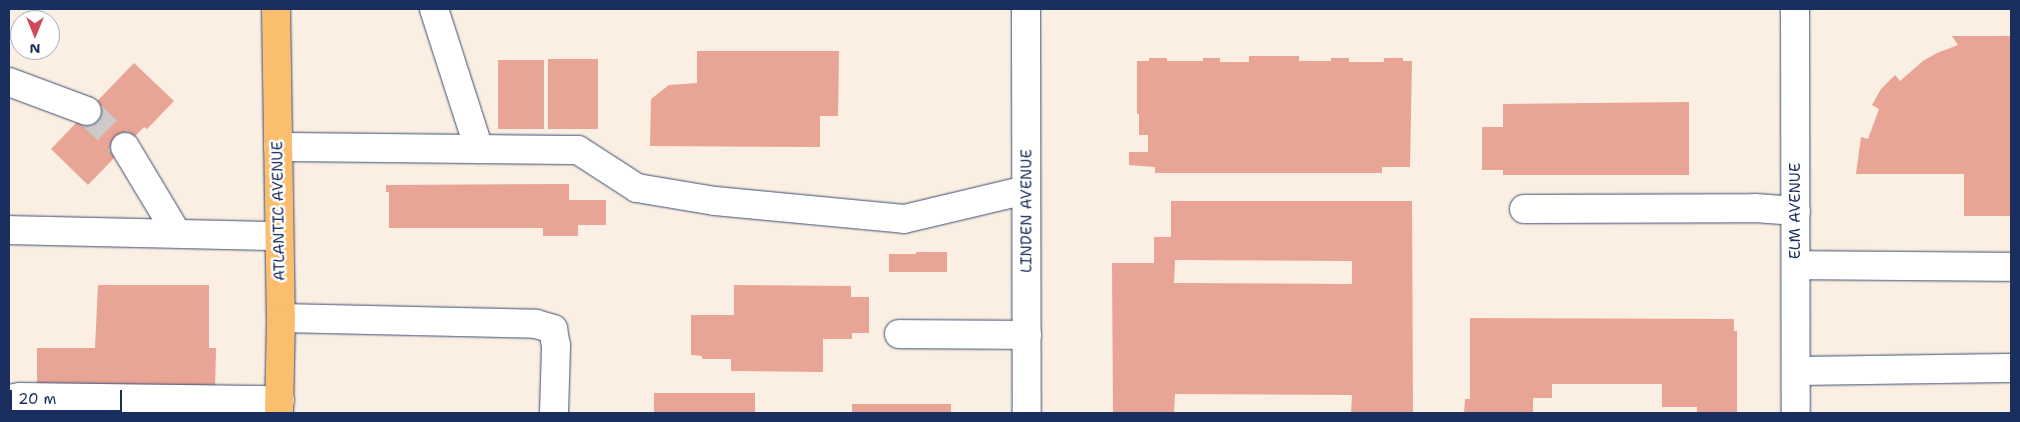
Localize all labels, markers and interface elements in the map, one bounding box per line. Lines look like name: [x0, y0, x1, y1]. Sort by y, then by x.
north arrow: [10, 10, 60, 60]
text: N: [29, 40, 41, 58]
street label: ATLANTIC AVENUE: [269, 141, 289, 281]
street label: LINDEN AVENUE: [1018, 149, 1036, 273]
street label: ELM AVENUE: [1787, 163, 1805, 259]
scale bar: [12, 380, 125, 412]
text: 20 m: [18, 389, 57, 409]

